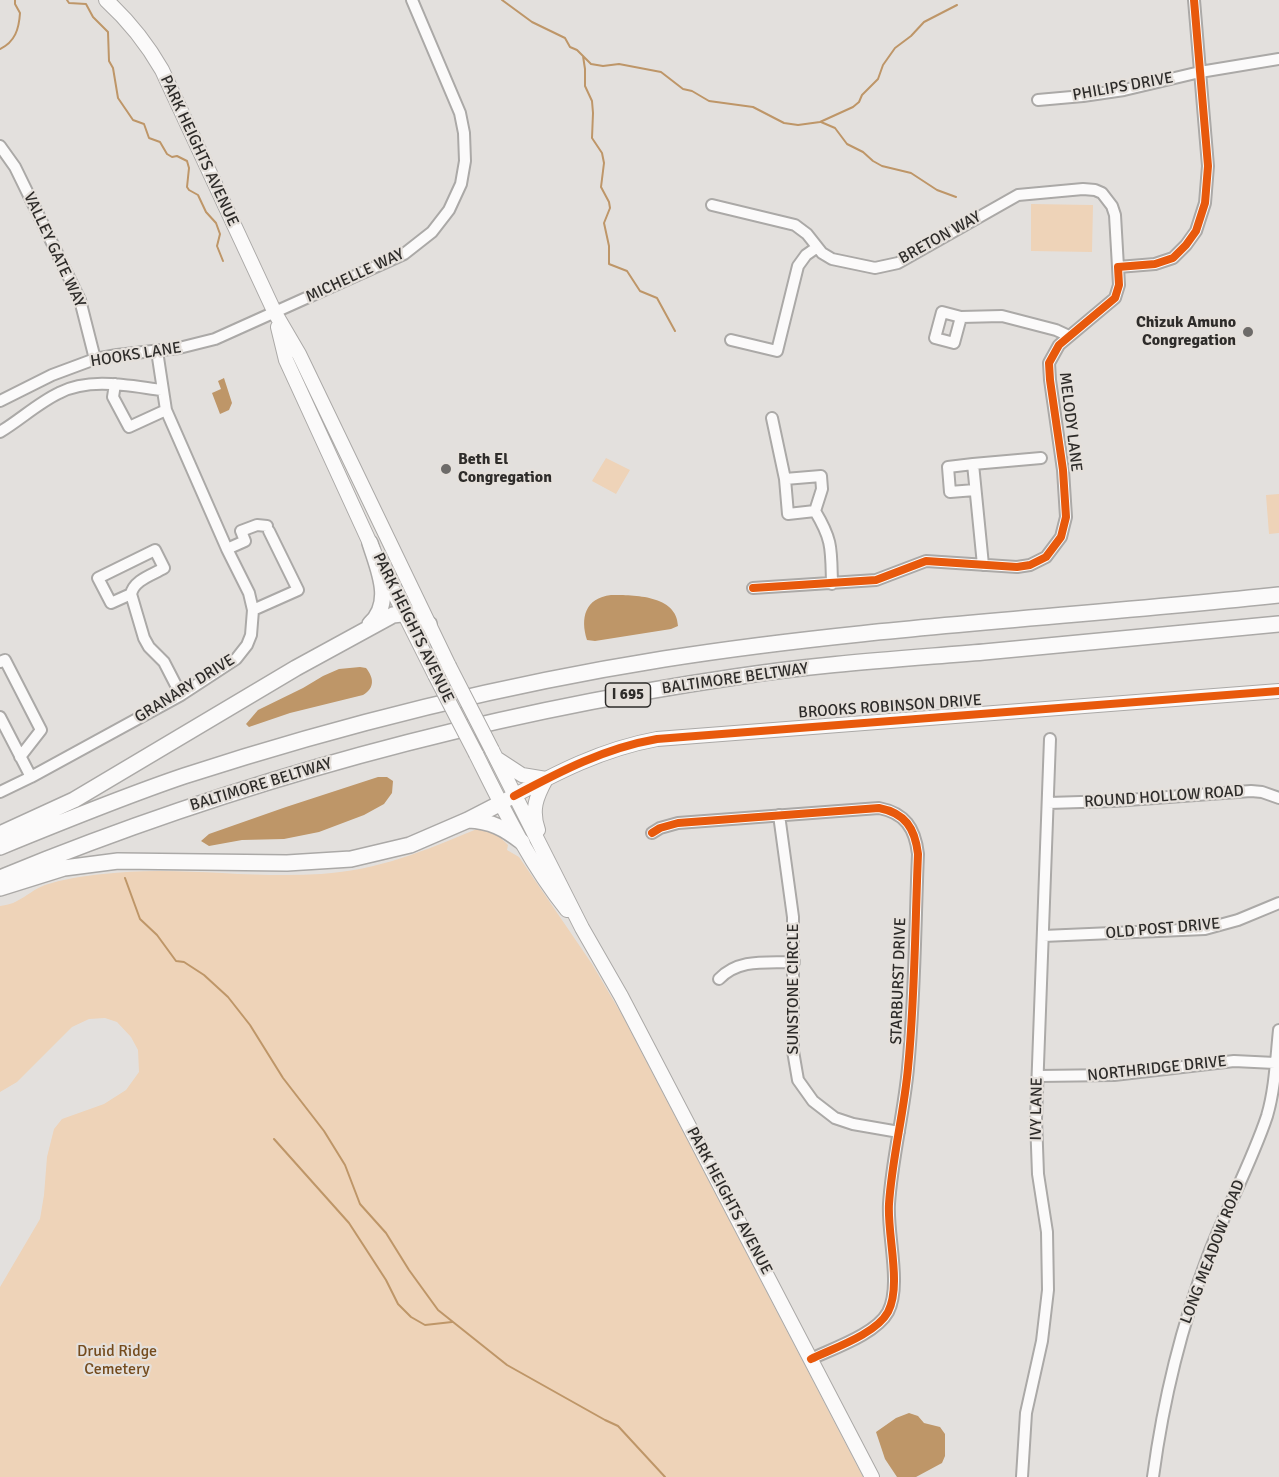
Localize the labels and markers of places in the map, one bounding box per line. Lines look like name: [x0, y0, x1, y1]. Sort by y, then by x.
place label: Chizuk Amuno Congregation: [1136, 313, 1236, 351]
marker: Chizuk Amuno Congregation: [1241, 325, 1255, 339]
place label: Beth El Congregation: [458, 450, 552, 488]
marker: Beth El Congregation: [439, 462, 453, 476]

